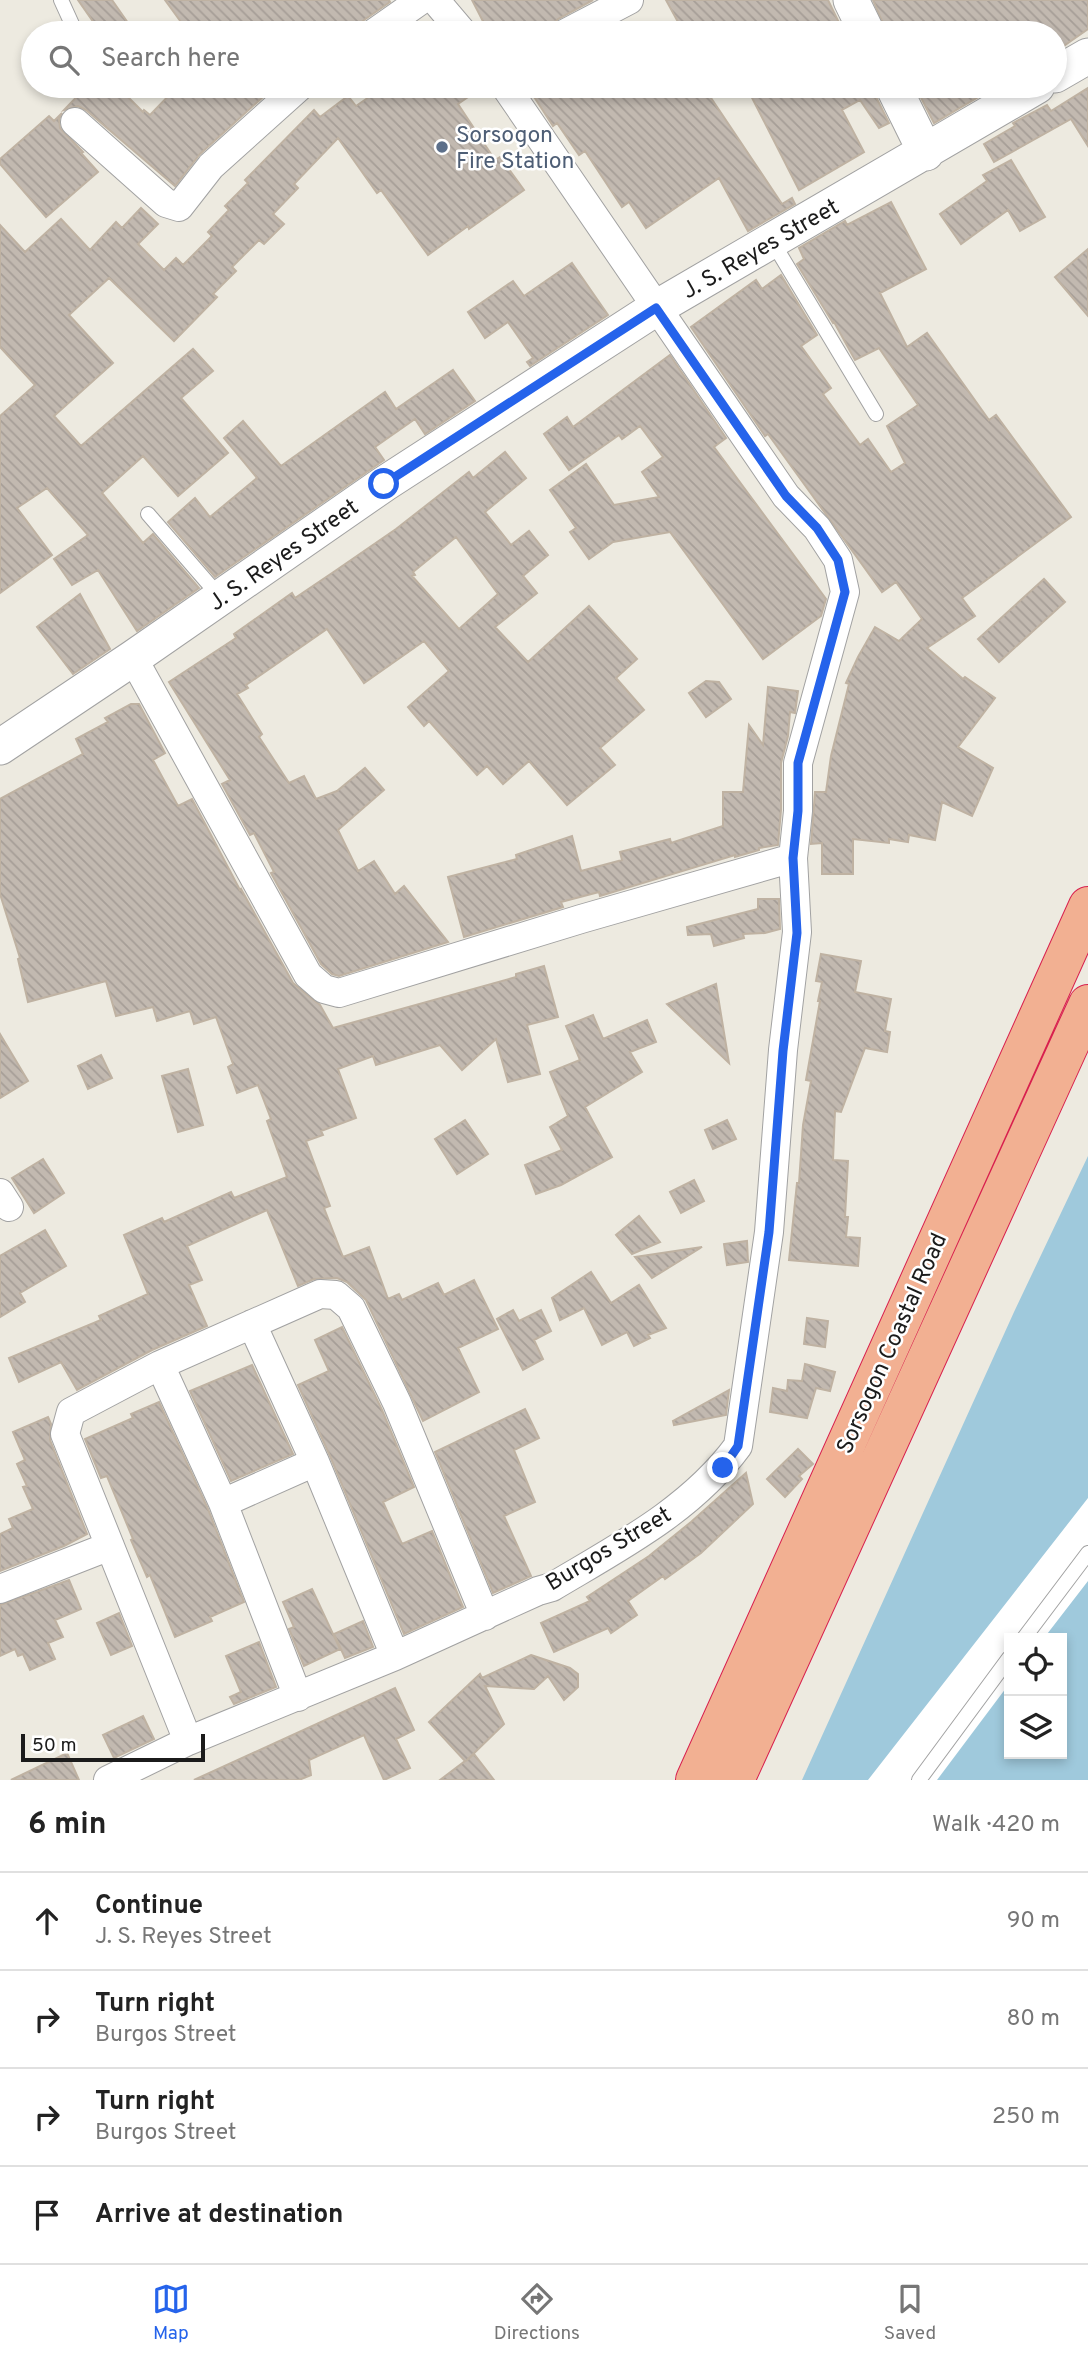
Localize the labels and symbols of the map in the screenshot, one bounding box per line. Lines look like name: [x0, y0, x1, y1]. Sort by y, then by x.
place label: Sorsogon Fire Station: [456, 122, 574, 177]
marker: Sorsogon Fire Station: [434, 139, 450, 155]
street label: J. S. Reyes Street: [678, 193, 845, 307]
route start: [368, 468, 399, 499]
street label: J. S. Reyes Street: [204, 494, 365, 619]
street label: Sorsogon Coastal Road: [832, 1229, 955, 1459]
route end: [707, 1452, 738, 1483]
street label: Burgos Street: [541, 1501, 677, 1599]
scale bar: [21, 1731, 205, 1763]

